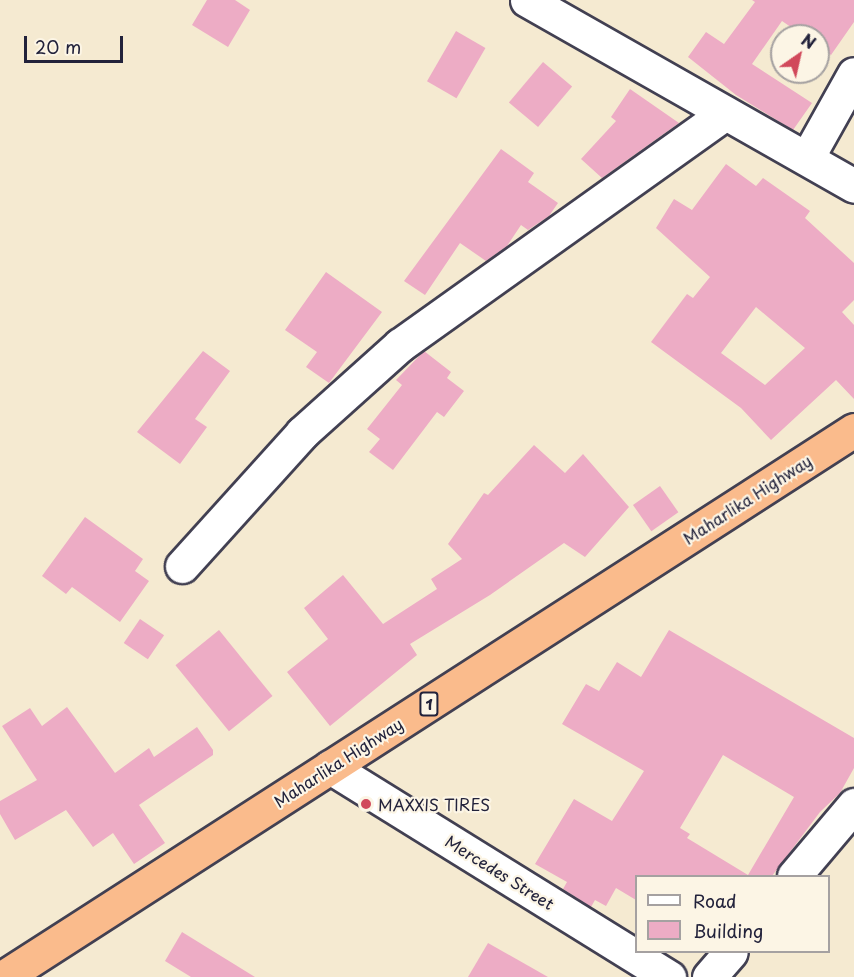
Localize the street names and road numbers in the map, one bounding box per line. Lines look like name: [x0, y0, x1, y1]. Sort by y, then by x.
street label: Maharlika Highway: [678, 450, 816, 548]
road number: 1: [418, 692, 440, 716]
street label: Maharlika Highway: [269, 713, 407, 811]
street label: Mercedes Street: [441, 830, 559, 914]

